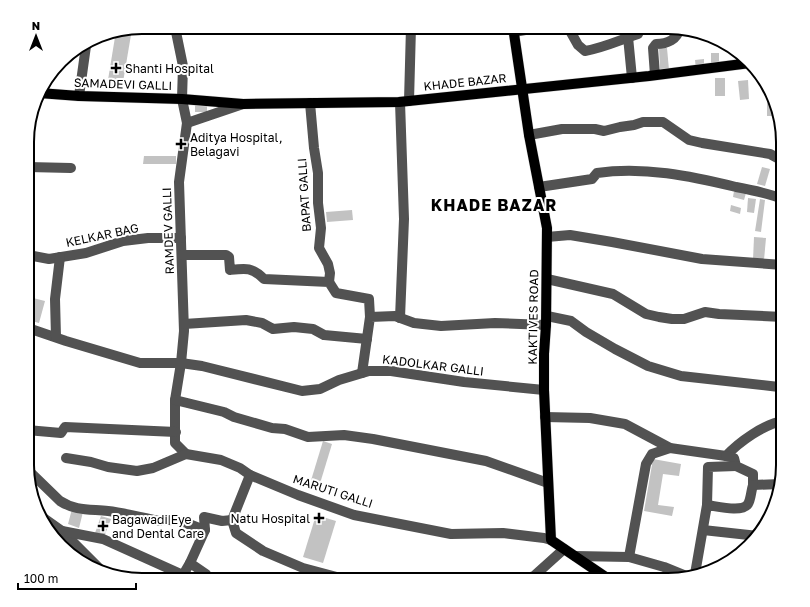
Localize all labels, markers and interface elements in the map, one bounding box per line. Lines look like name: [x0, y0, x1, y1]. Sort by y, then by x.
north arrow: [16, 16, 56, 56]
text: N: [32, 19, 40, 32]
place label: Shanti Hospital: [125, 61, 214, 76]
marker: Shanti Hospital: [110, 62, 122, 74]
street label: KHADE BAZAR: [423, 70, 507, 94]
street label: SAMADEVI GALLI: [74, 75, 172, 93]
place label: Aditya Hospital, Belagavi: [190, 130, 283, 159]
marker: Aditya Hospital, Belagavi: [175, 138, 187, 150]
street label: BAPAT GALLI: [294, 158, 314, 232]
street label: RAMDEV GALLI: [159, 187, 177, 275]
district label: KHADE BAZAR: [431, 195, 557, 215]
street label: KELKAR BAG: [64, 220, 140, 250]
street label: KAKTIVES ROAD: [525, 269, 541, 365]
street label: KADOLKAR GALLI: [381, 351, 485, 379]
street label: MARUTI GALLI: [291, 471, 375, 511]
place label: Natu Hospital: [230, 511, 310, 526]
place label: Bagawadi Eye and Dental Care: [112, 512, 204, 541]
marker: Natu Hospital: [313, 512, 325, 524]
marker: Bagawadi Eye and Dental Care: [97, 520, 109, 532]
scale bar: [18, 565, 136, 591]
text: 100 m: [24, 571, 58, 586]

